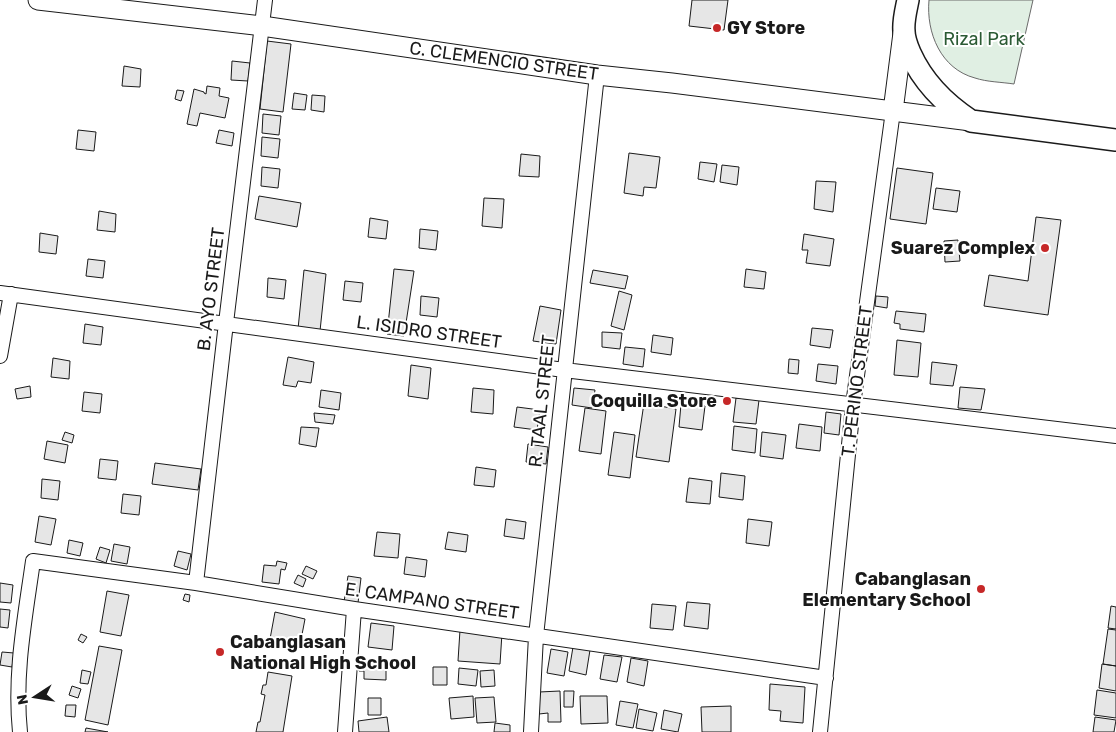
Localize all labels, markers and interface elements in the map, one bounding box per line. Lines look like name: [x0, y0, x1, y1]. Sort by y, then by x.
place label: GY Store: [727, 17, 806, 39]
marker: GY Store: [711, 22, 723, 34]
park label: Rizal Park: [943, 28, 1025, 50]
street label: C. CLEMENCIO STREET: [408, 37, 600, 85]
street label: B. AYO STREET: [193, 226, 229, 352]
place label: Suarez Complex: [891, 237, 1035, 259]
marker: Suarez Complex: [1039, 242, 1051, 254]
street label: T. PERINO STREET: [837, 304, 877, 458]
street label: L. ISIDRO STREET: [355, 311, 503, 353]
street label: R. TAAL STREET: [524, 334, 560, 468]
place label: Coquilla Store: [590, 390, 717, 412]
marker: Coquilla Store: [721, 395, 733, 407]
place label: Cabanglasan Elementary School: [802, 568, 971, 611]
street label: E. CAMPANO STREET: [344, 578, 520, 624]
marker: Cabanglasan Elementary School: [975, 583, 987, 595]
place label: Cabanglasan National High School: [230, 631, 416, 674]
marker: Cabanglasan National High School: [214, 646, 226, 658]
north arrow: [10, 672, 60, 722]
text: N: [13, 693, 32, 706]

